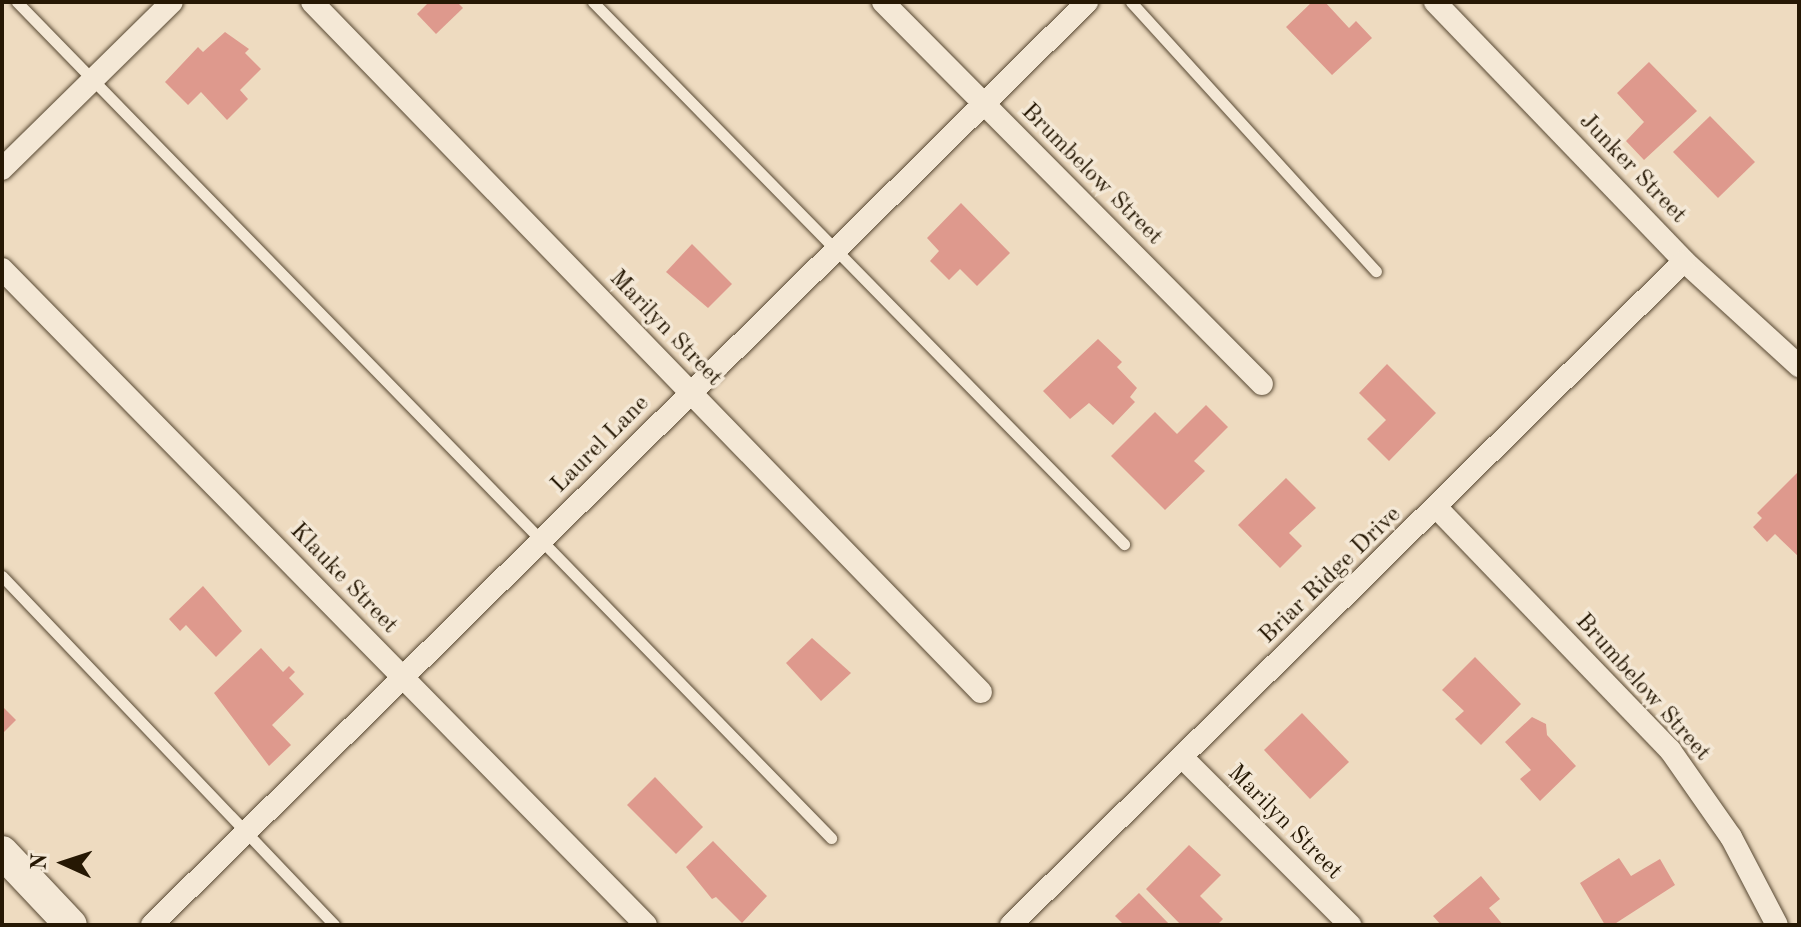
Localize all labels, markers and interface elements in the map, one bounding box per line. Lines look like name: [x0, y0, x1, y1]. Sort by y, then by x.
street label: Brumbelow Street: [1014, 98, 1168, 252]
street label: Junker Street: [1572, 108, 1692, 230]
street label: Marilyn Street: [602, 265, 728, 393]
street label: Laurel Lane: [546, 390, 656, 500]
street label: Briar Ridge Drive: [1254, 501, 1408, 651]
street label: Klauke Street: [283, 518, 403, 640]
street label: Brumbelow Street: [1568, 608, 1716, 768]
street label: Marilyn Street: [1221, 760, 1347, 886]
north arrow: [24, 823, 104, 903]
text: N: [29, 853, 51, 871]

